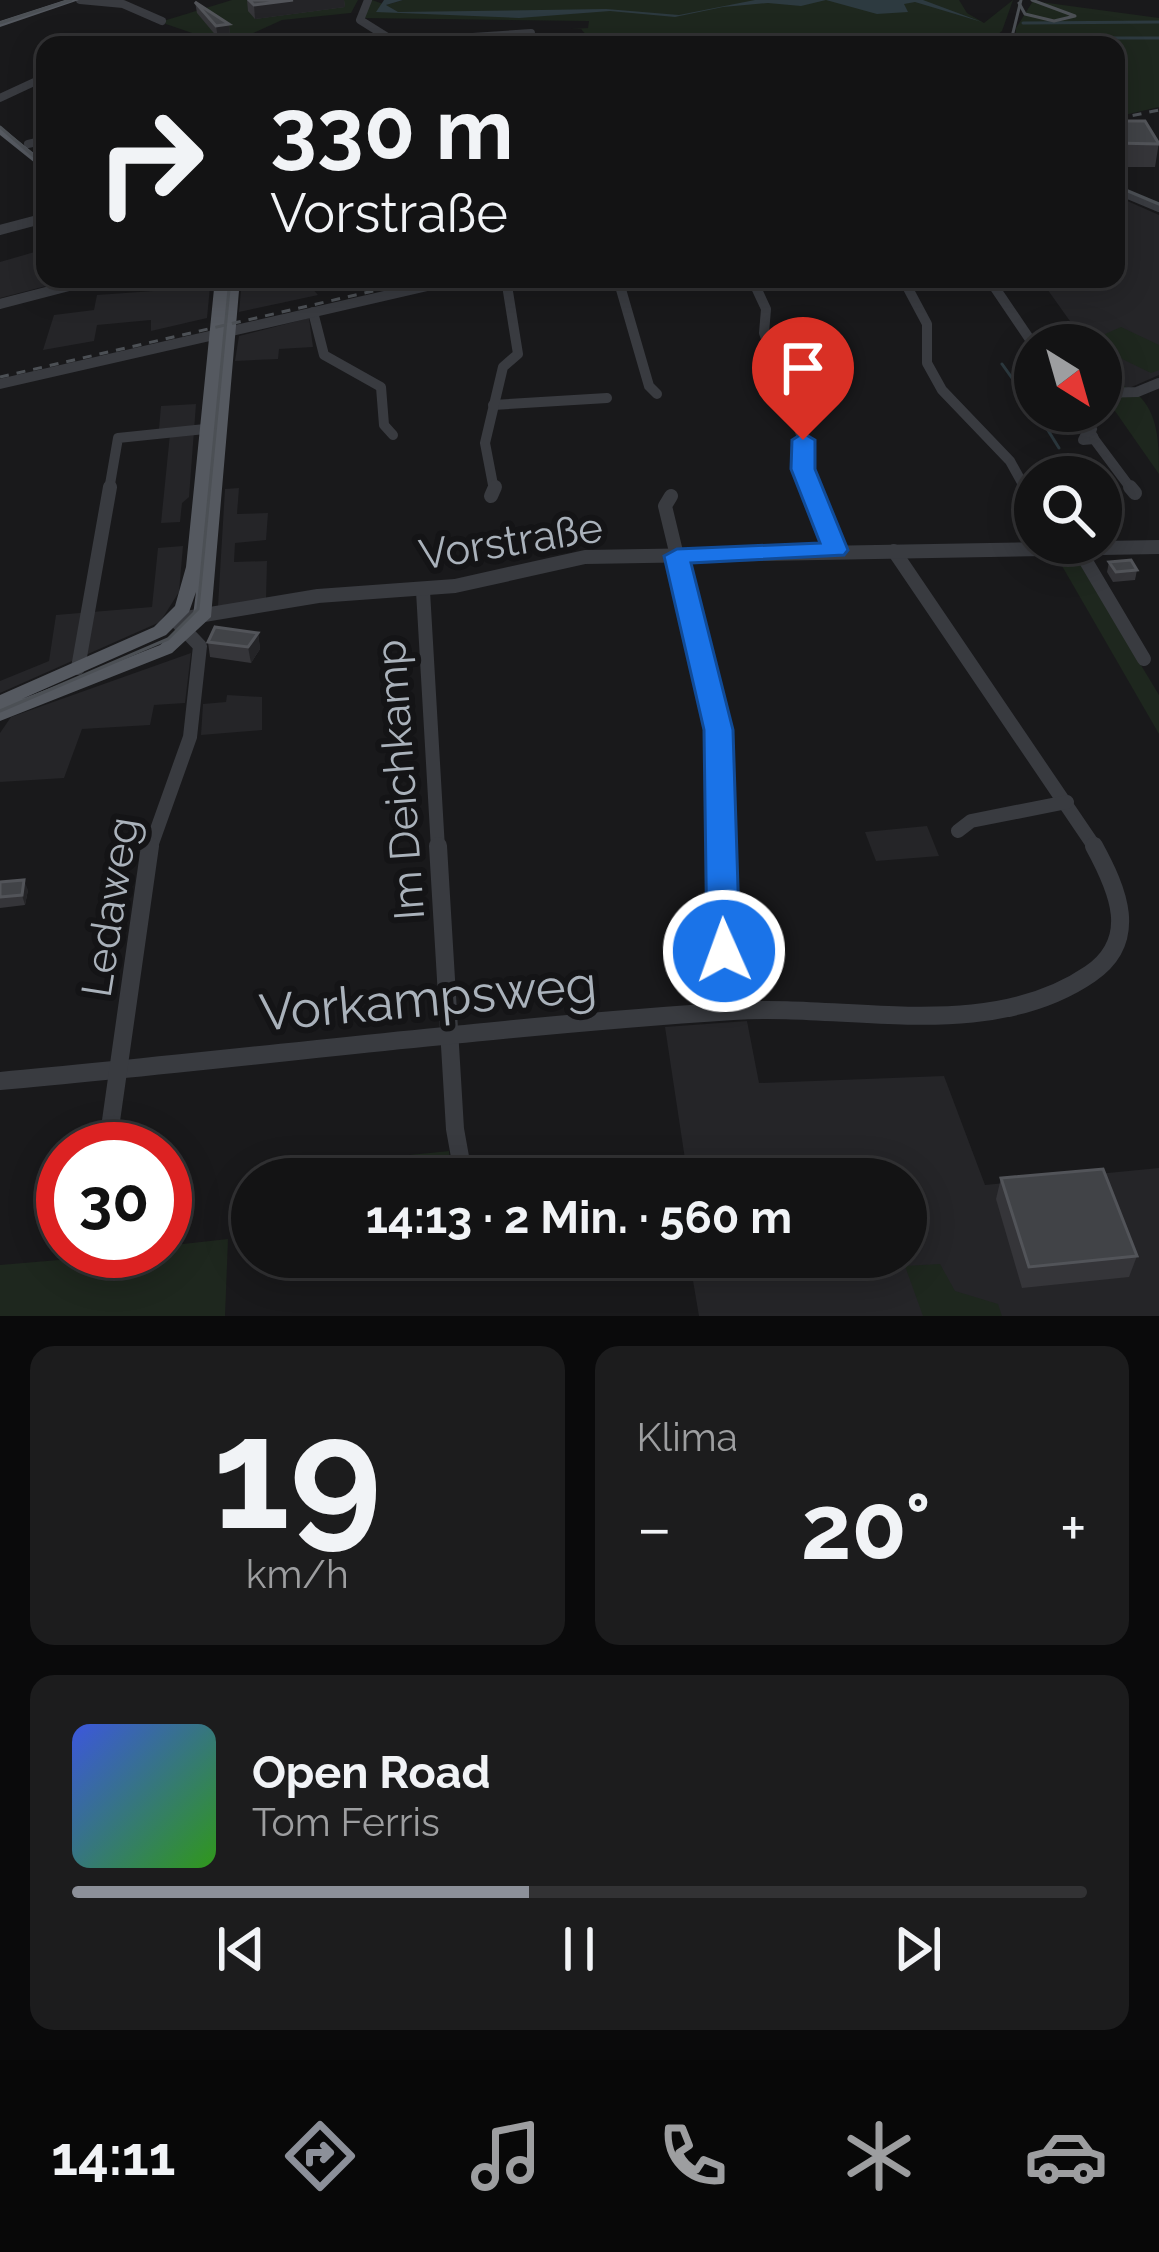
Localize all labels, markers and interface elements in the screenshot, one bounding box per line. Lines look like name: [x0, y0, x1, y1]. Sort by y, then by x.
text: 330 m: [270, 80, 514, 179]
icon: right: [72, 84, 228, 240]
text: Vorstraße: [270, 181, 508, 245]
pin: [752, 317, 854, 440]
north arrow: [1014, 324, 1122, 432]
map controls: [1014, 324, 1122, 564]
icon: arrive: [770, 335, 836, 401]
button: search: [1014, 456, 1122, 564]
street label: Vorstraße: [416, 502, 606, 580]
street label: Im Deichkamp: [366, 638, 434, 922]
street label: Ledaweg: [72, 814, 148, 1000]
position arrow: [661, 888, 787, 1014]
street label: Vorkampsweg: [257, 953, 599, 1043]
speed limit sign: 30: [36, 1122, 192, 1278]
text: 14:13 · 2 Min. · 560 m: [366, 1191, 792, 1244]
text: 19: [213, 1381, 382, 1565]
text: Klima: [637, 1414, 738, 1460]
text: 20°: [801, 1474, 931, 1580]
text: −: [637, 1489, 672, 1566]
text: +: [1060, 1489, 1087, 1566]
text: km/h: [246, 1551, 349, 1597]
text: Open Road: [252, 1746, 491, 1799]
text: Tom Ferris: [252, 1799, 440, 1845]
icon: previous: [208, 1916, 274, 1982]
icon: pause: [546, 1916, 612, 1982]
icon: next: [885, 1916, 951, 1982]
icon: directions: [278, 2114, 362, 2198]
icon: music: [464, 2114, 548, 2198]
icon: phone: [651, 2114, 735, 2198]
icon: climate: [837, 2114, 921, 2198]
icon: car: [1024, 2114, 1108, 2198]
text: 14:11: [51, 2124, 175, 2188]

